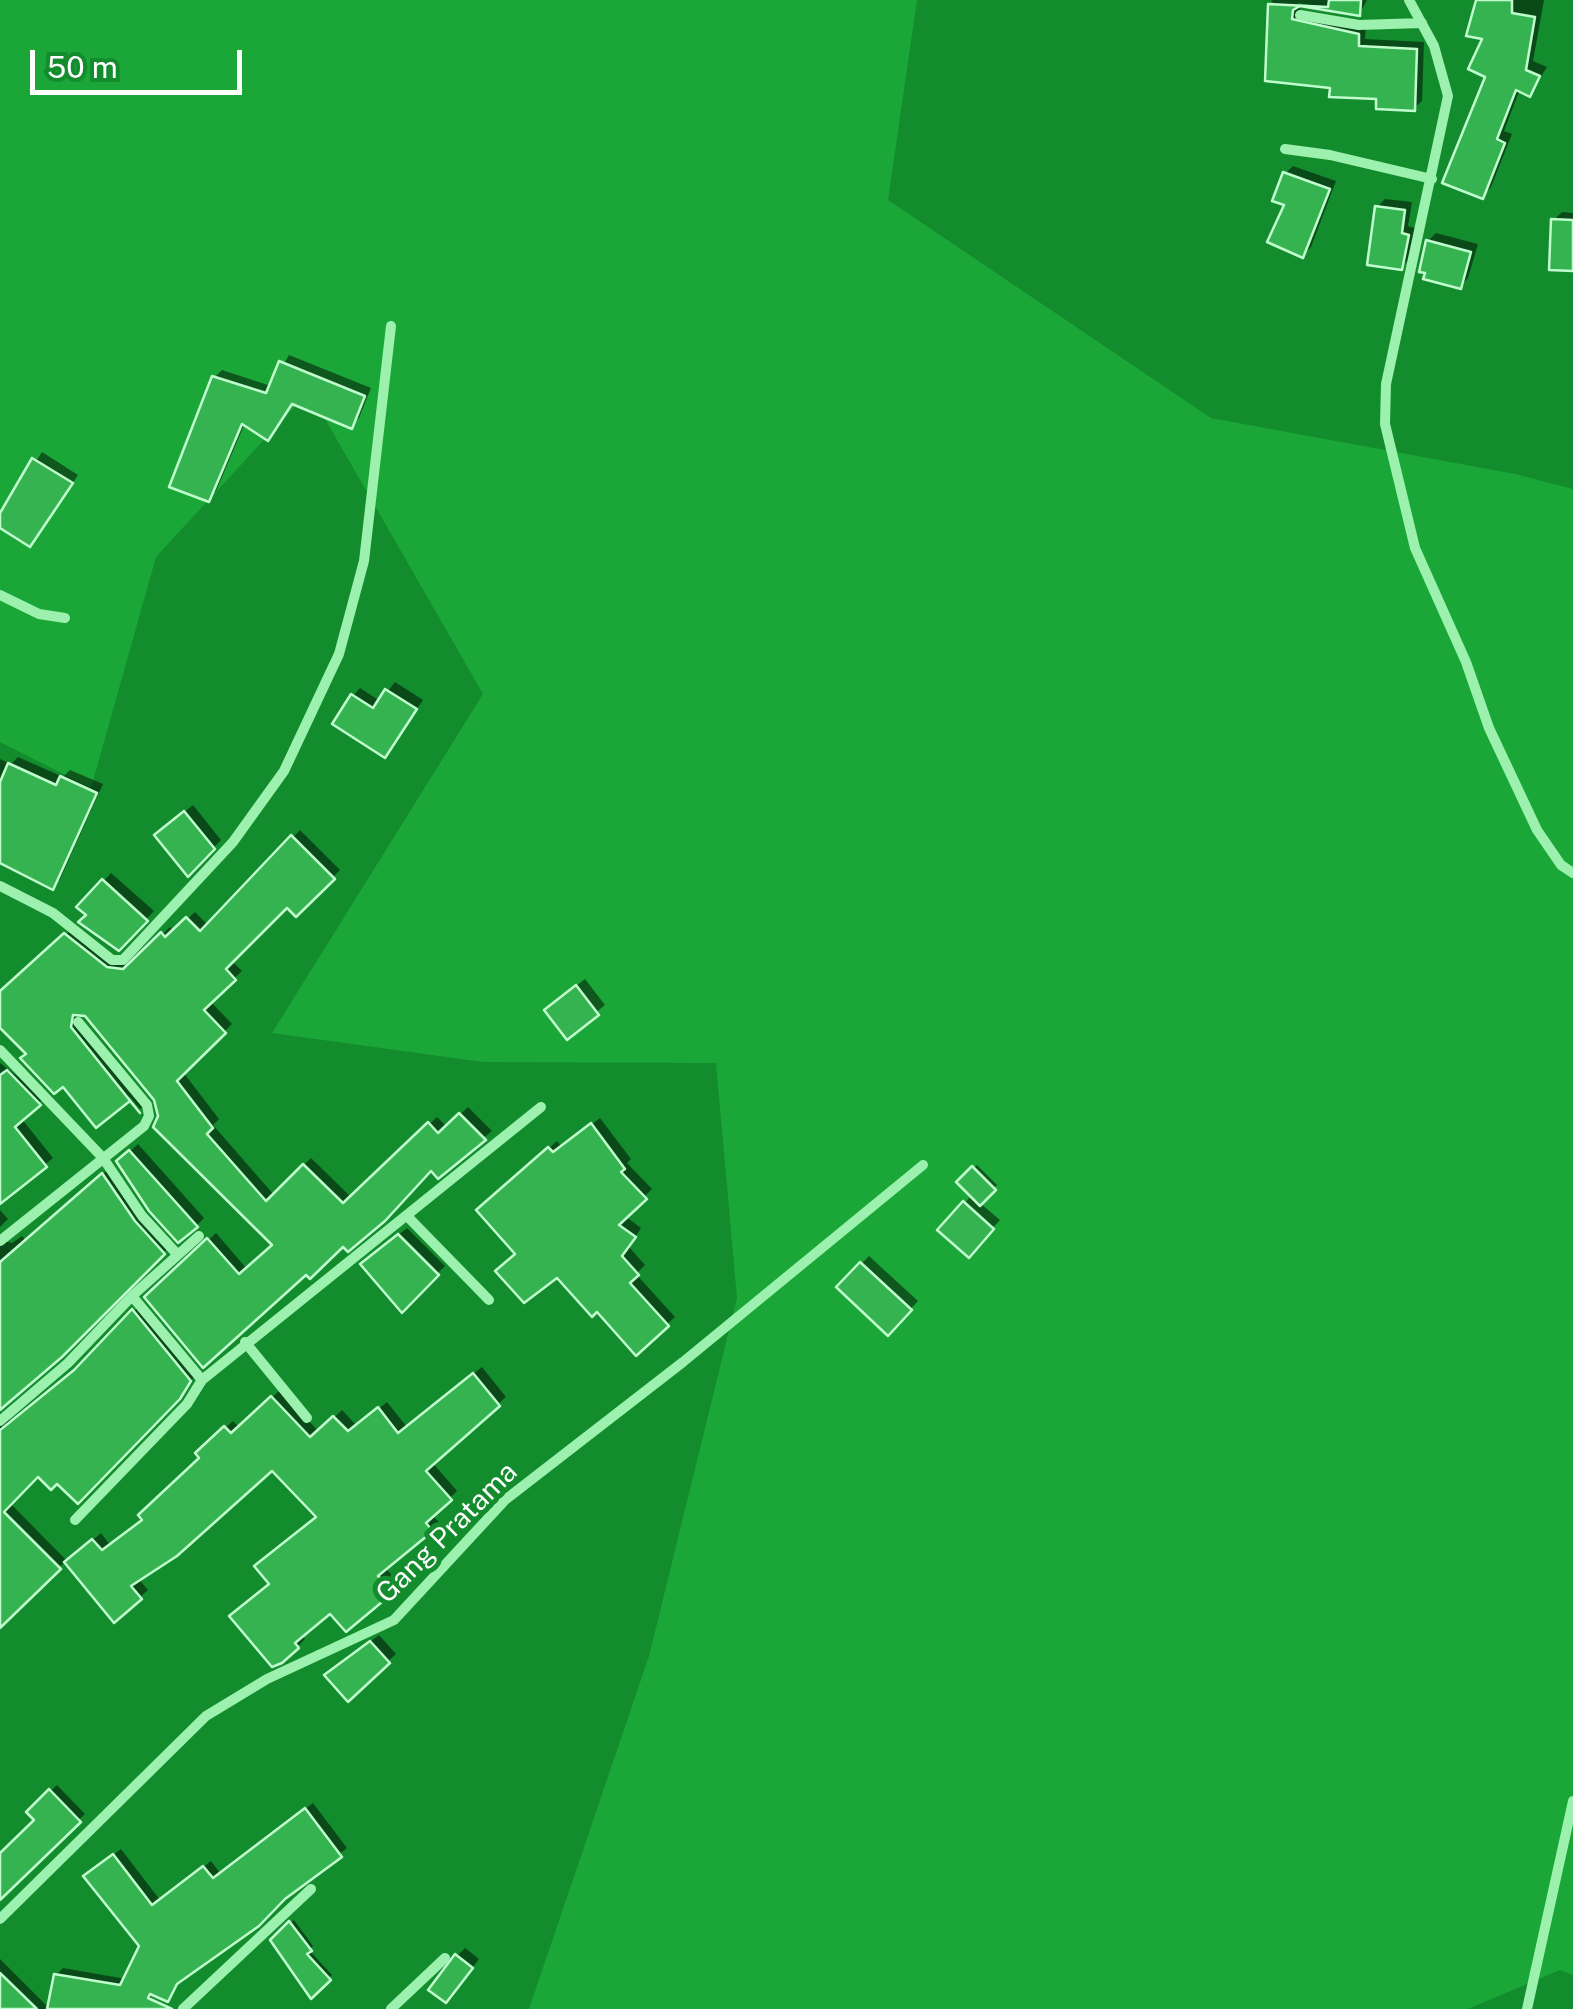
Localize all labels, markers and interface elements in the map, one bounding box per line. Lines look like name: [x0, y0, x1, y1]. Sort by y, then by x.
scale bar: [35, 30, 248, 92]
text: 50 m: [47, 49, 118, 85]
street label: Gang Pratama: [370, 1456, 524, 1610]

